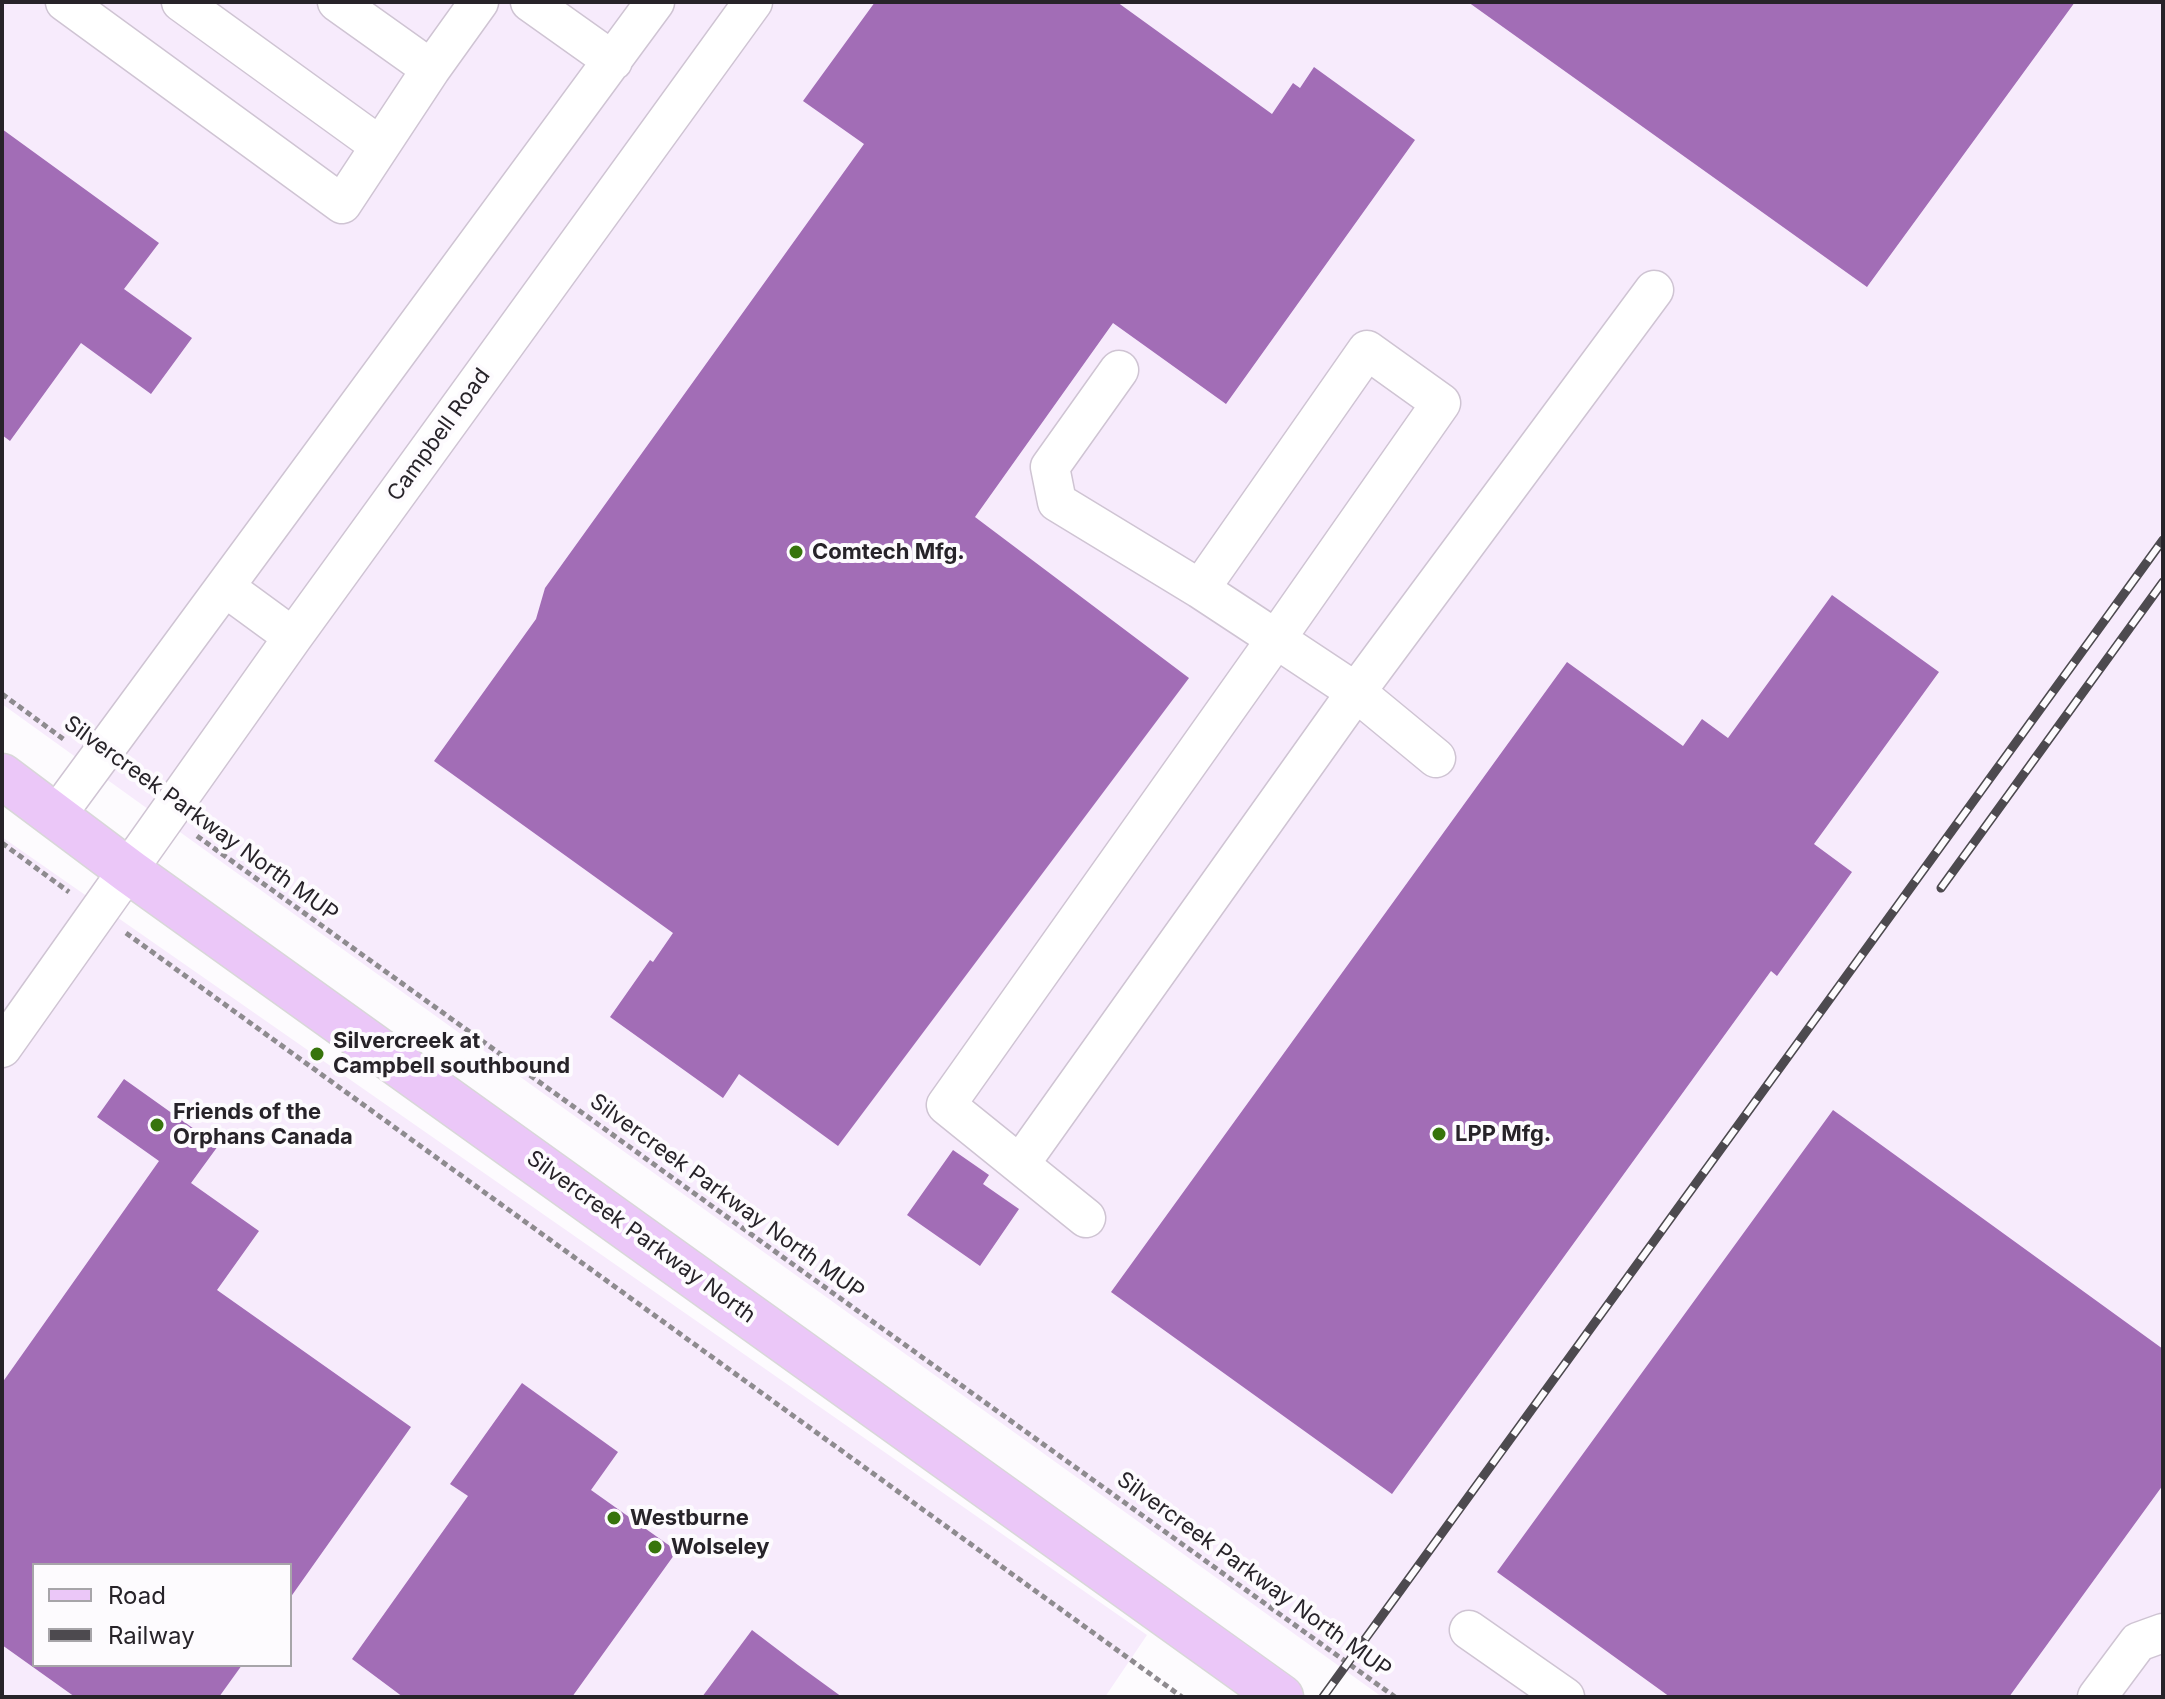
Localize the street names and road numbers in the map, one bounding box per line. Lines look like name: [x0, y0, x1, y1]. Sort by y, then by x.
street label: Campbell Road: [382, 364, 496, 506]
street label: Silvercreek Parkway North MUP: [59, 711, 343, 927]
street label: Silvercreek Parkway North MUP: [585, 1089, 869, 1305]
street label: Silvercreek Parkway North: [521, 1145, 761, 1329]
street label: Silvercreek Parkway North MUP: [1112, 1467, 1396, 1683]

